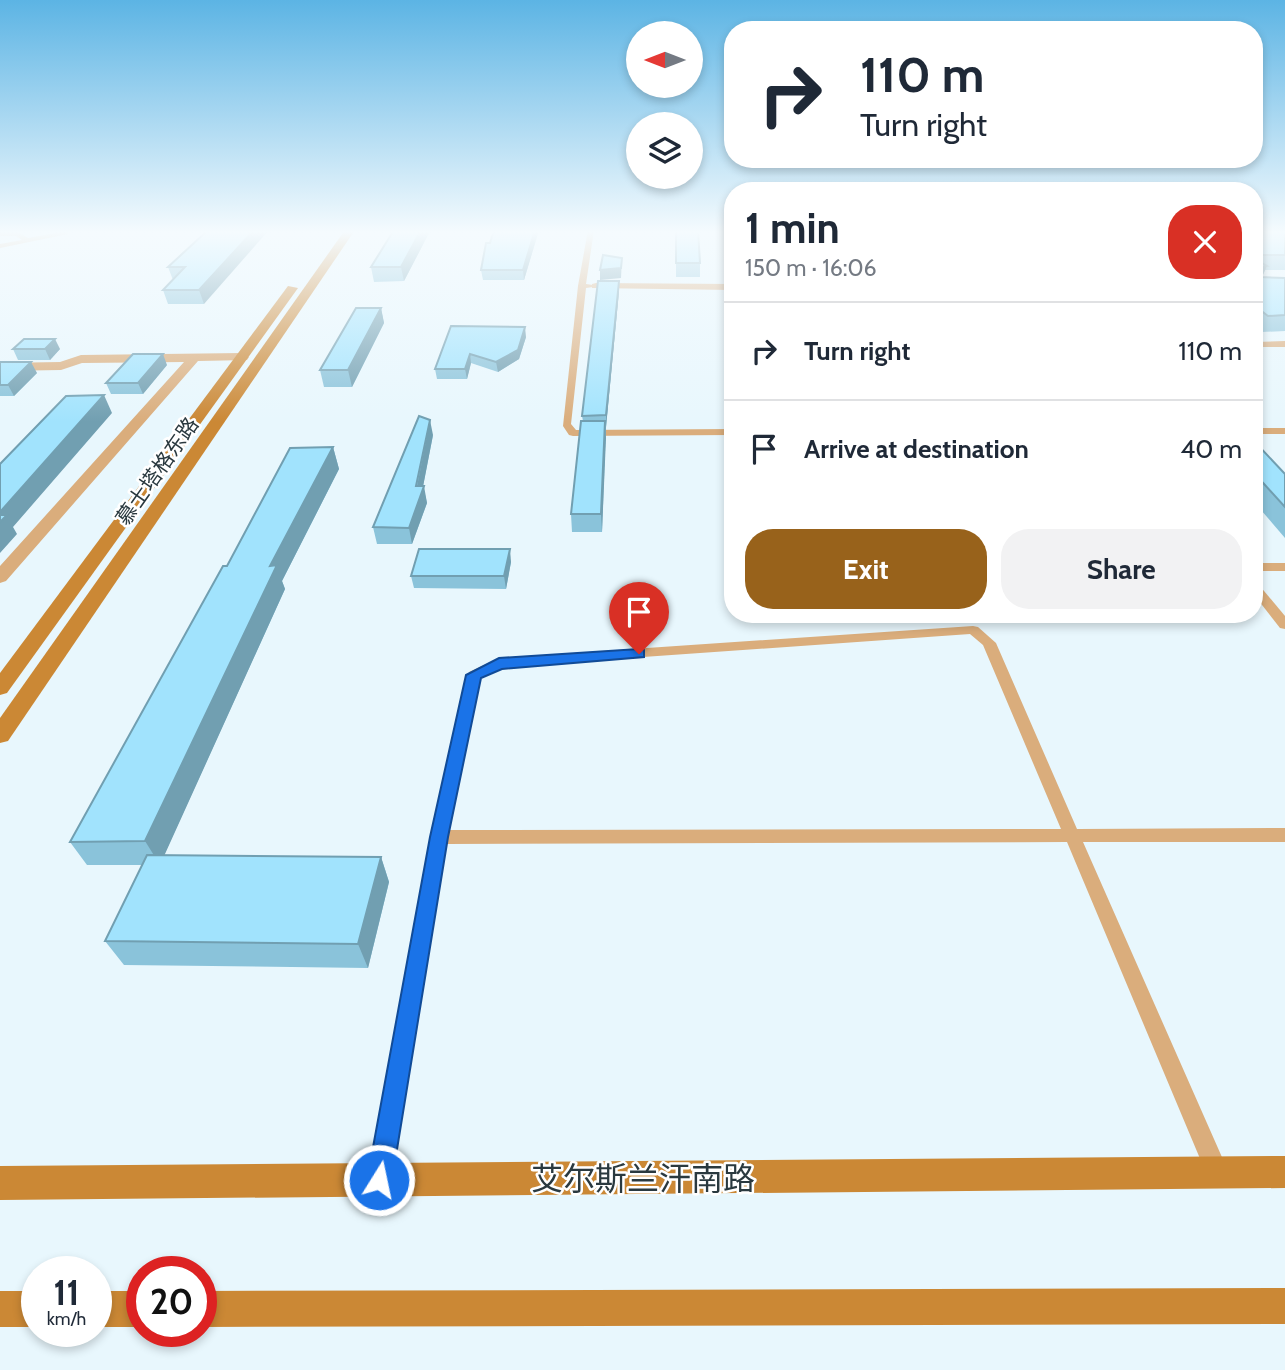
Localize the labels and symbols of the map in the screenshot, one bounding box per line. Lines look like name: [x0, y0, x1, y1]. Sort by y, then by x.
north arrow: [626, 21, 704, 98]
street label: 慕士塔格东路: [111, 412, 203, 530]
pin: [609, 582, 669, 654]
position arrow: [342, 1143, 416, 1217]
street label: 艾尔斯兰汗南路: [531, 1159, 755, 1198]
speed limit sign: 20: [126, 1256, 217, 1347]

